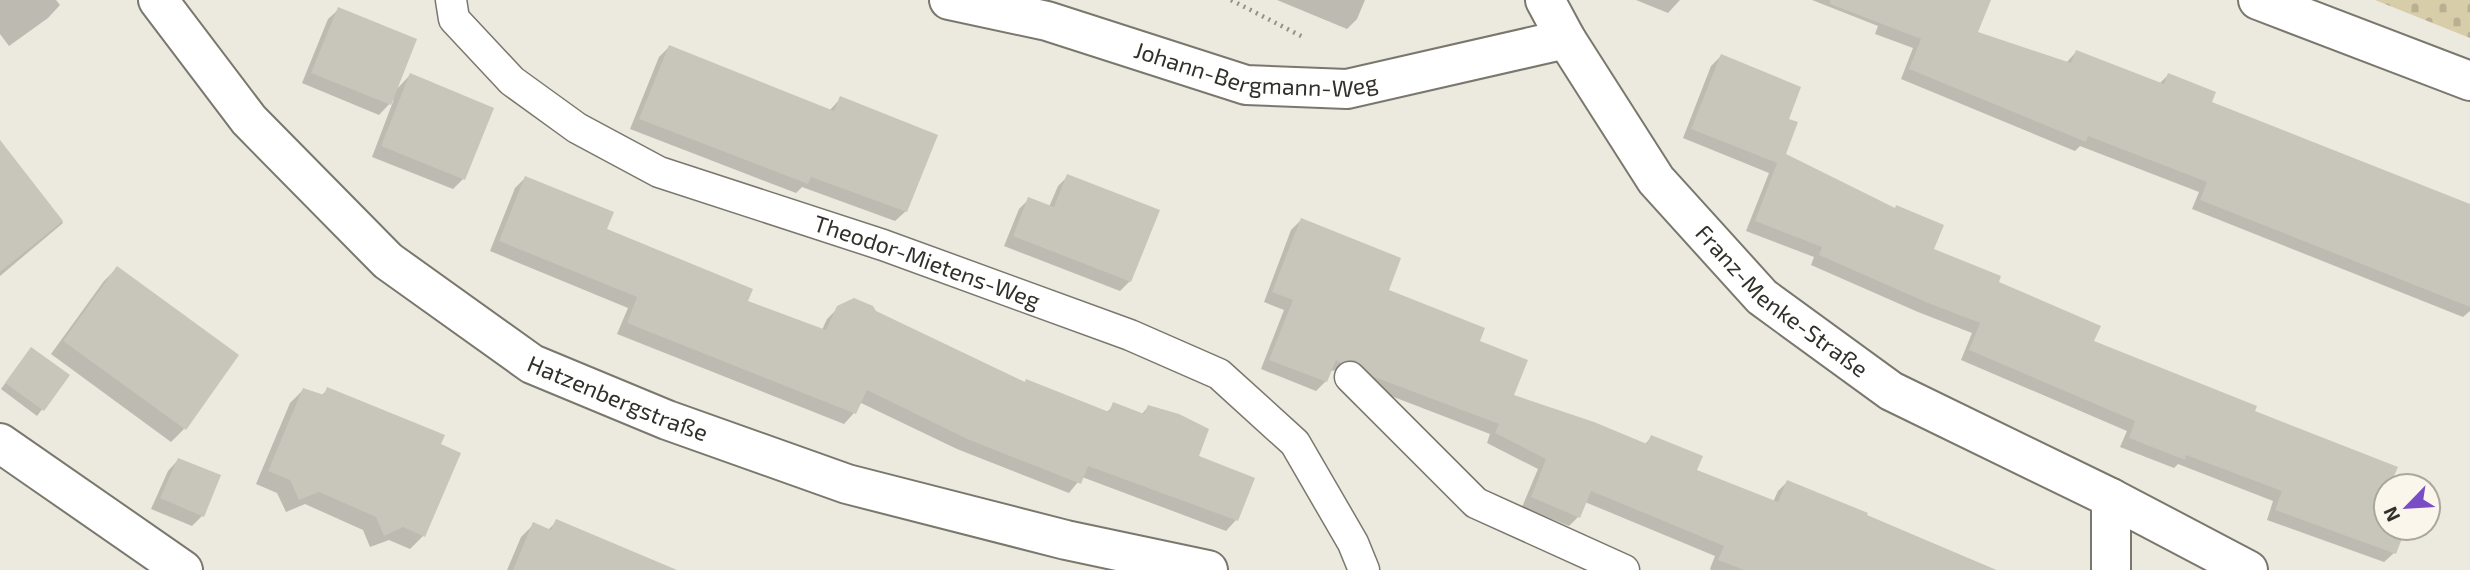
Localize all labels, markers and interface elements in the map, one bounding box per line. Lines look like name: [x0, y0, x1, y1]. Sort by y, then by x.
street label: Johann-Bergmann-Weg: [1131, 35, 1380, 102]
street label: Theodor-Mietens-Weg: [810, 208, 1044, 314]
street label: Franz-Menke-Straße: [1690, 218, 1874, 383]
street label: Hatzenbergstraße: [524, 349, 712, 446]
north arrow: [2372, 472, 2442, 542]
text: N: [2378, 503, 2404, 525]

